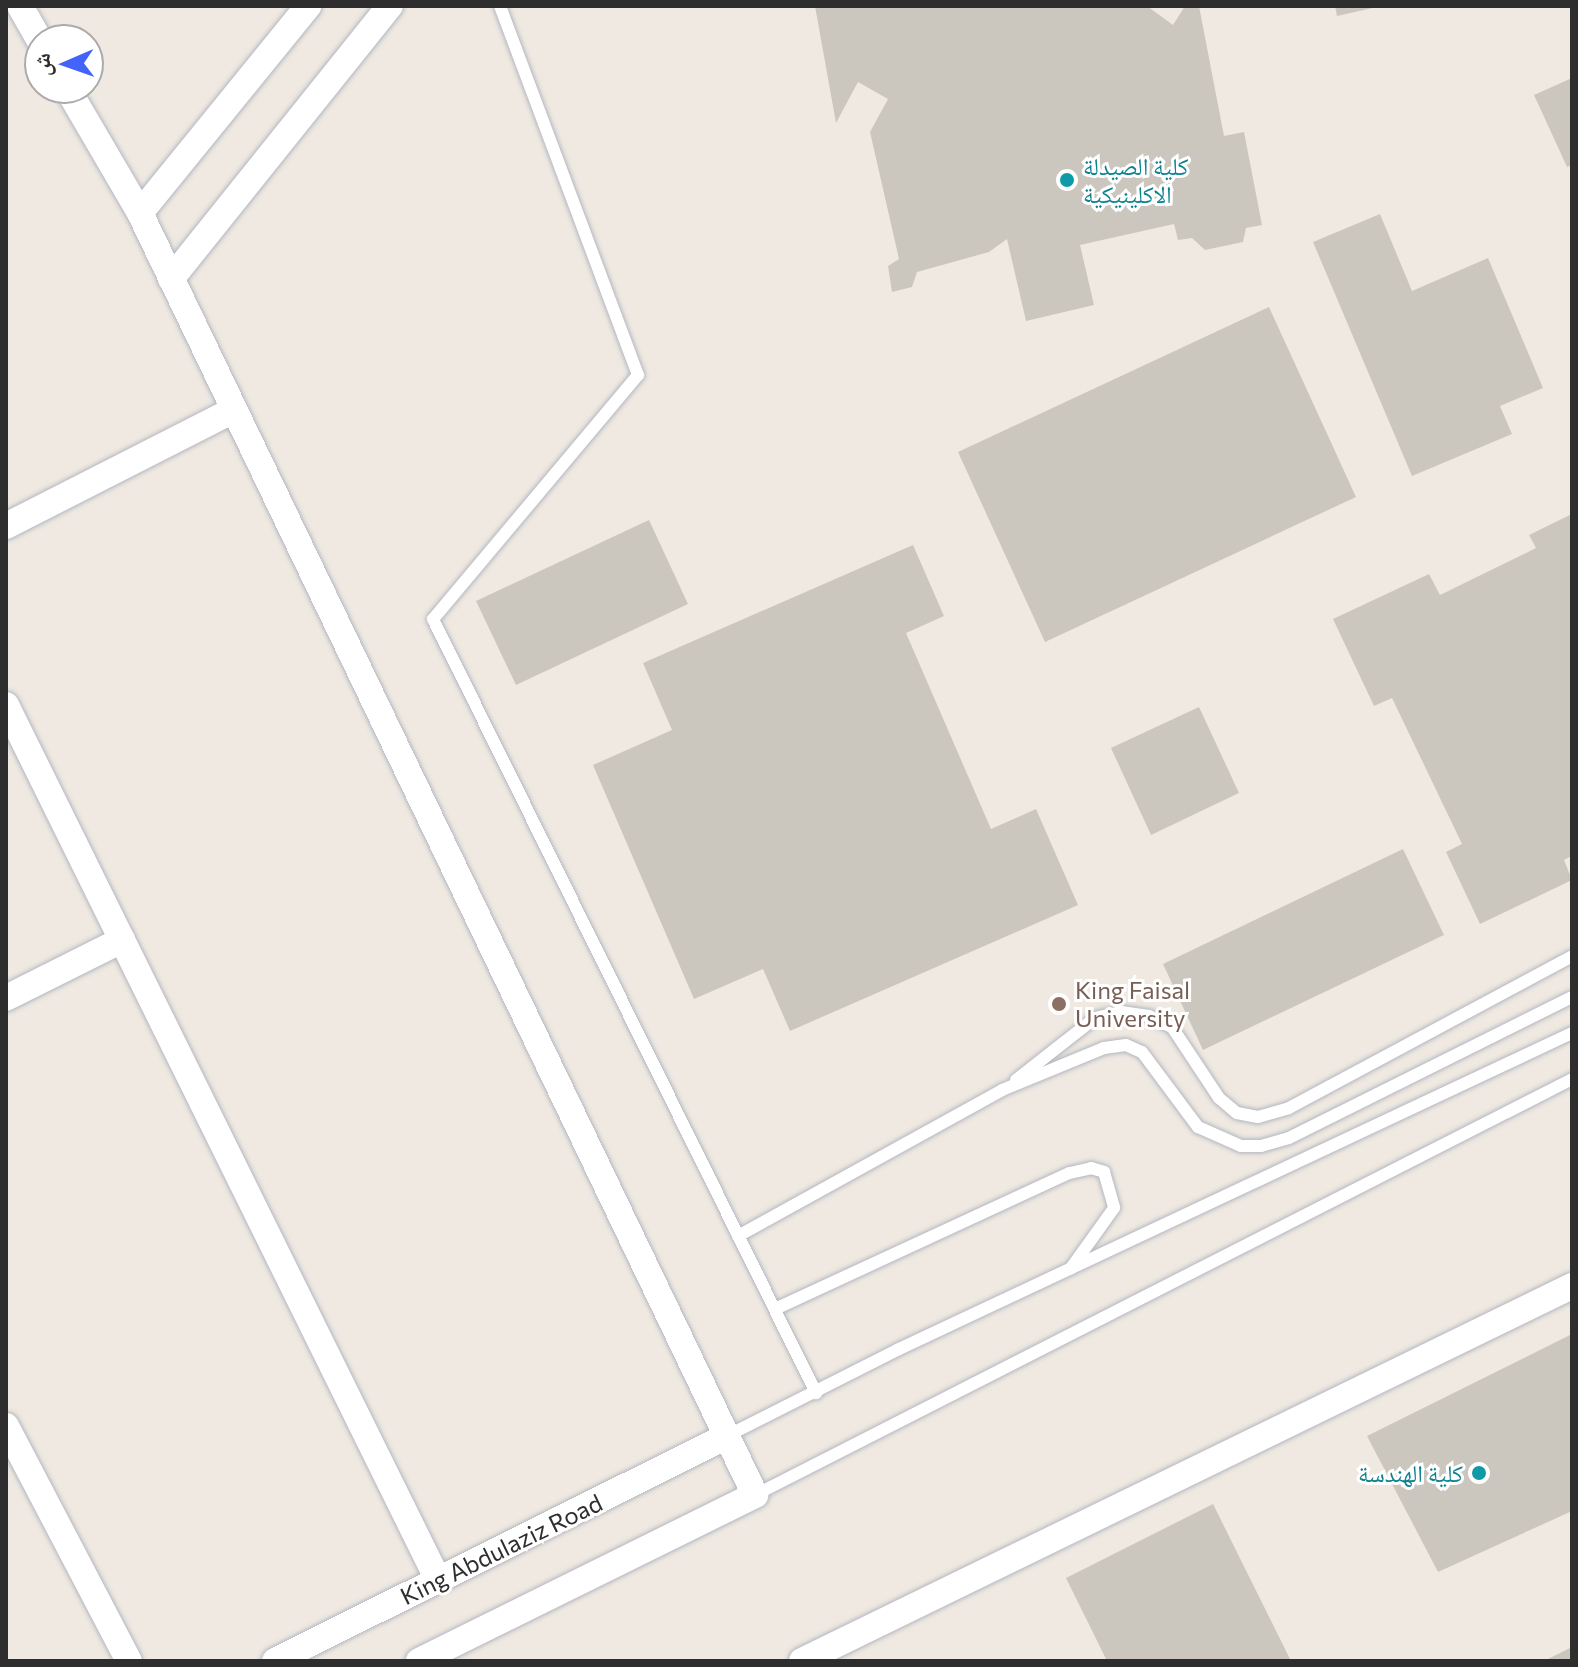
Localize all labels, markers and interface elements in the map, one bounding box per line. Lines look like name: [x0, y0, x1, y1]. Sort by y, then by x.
north arrow: [24, 24, 104, 104]
text: ش: [28, 53, 55, 77]
place label: كلية الصيدلة الاكلينيكية: [1083, 152, 1188, 208]
marker: كلية الصيدلة الاكلينيكية: [1058, 171, 1076, 189]
place label: King Faisal University: [1075, 976, 1190, 1032]
marker: King Faisal University: [1050, 995, 1068, 1013]
place label: كلية الهندسة: [1358, 1459, 1463, 1487]
marker: كلية الهندسة: [1470, 1464, 1488, 1482]
street label: King Abdulaziz Road: [395, 1488, 607, 1610]

